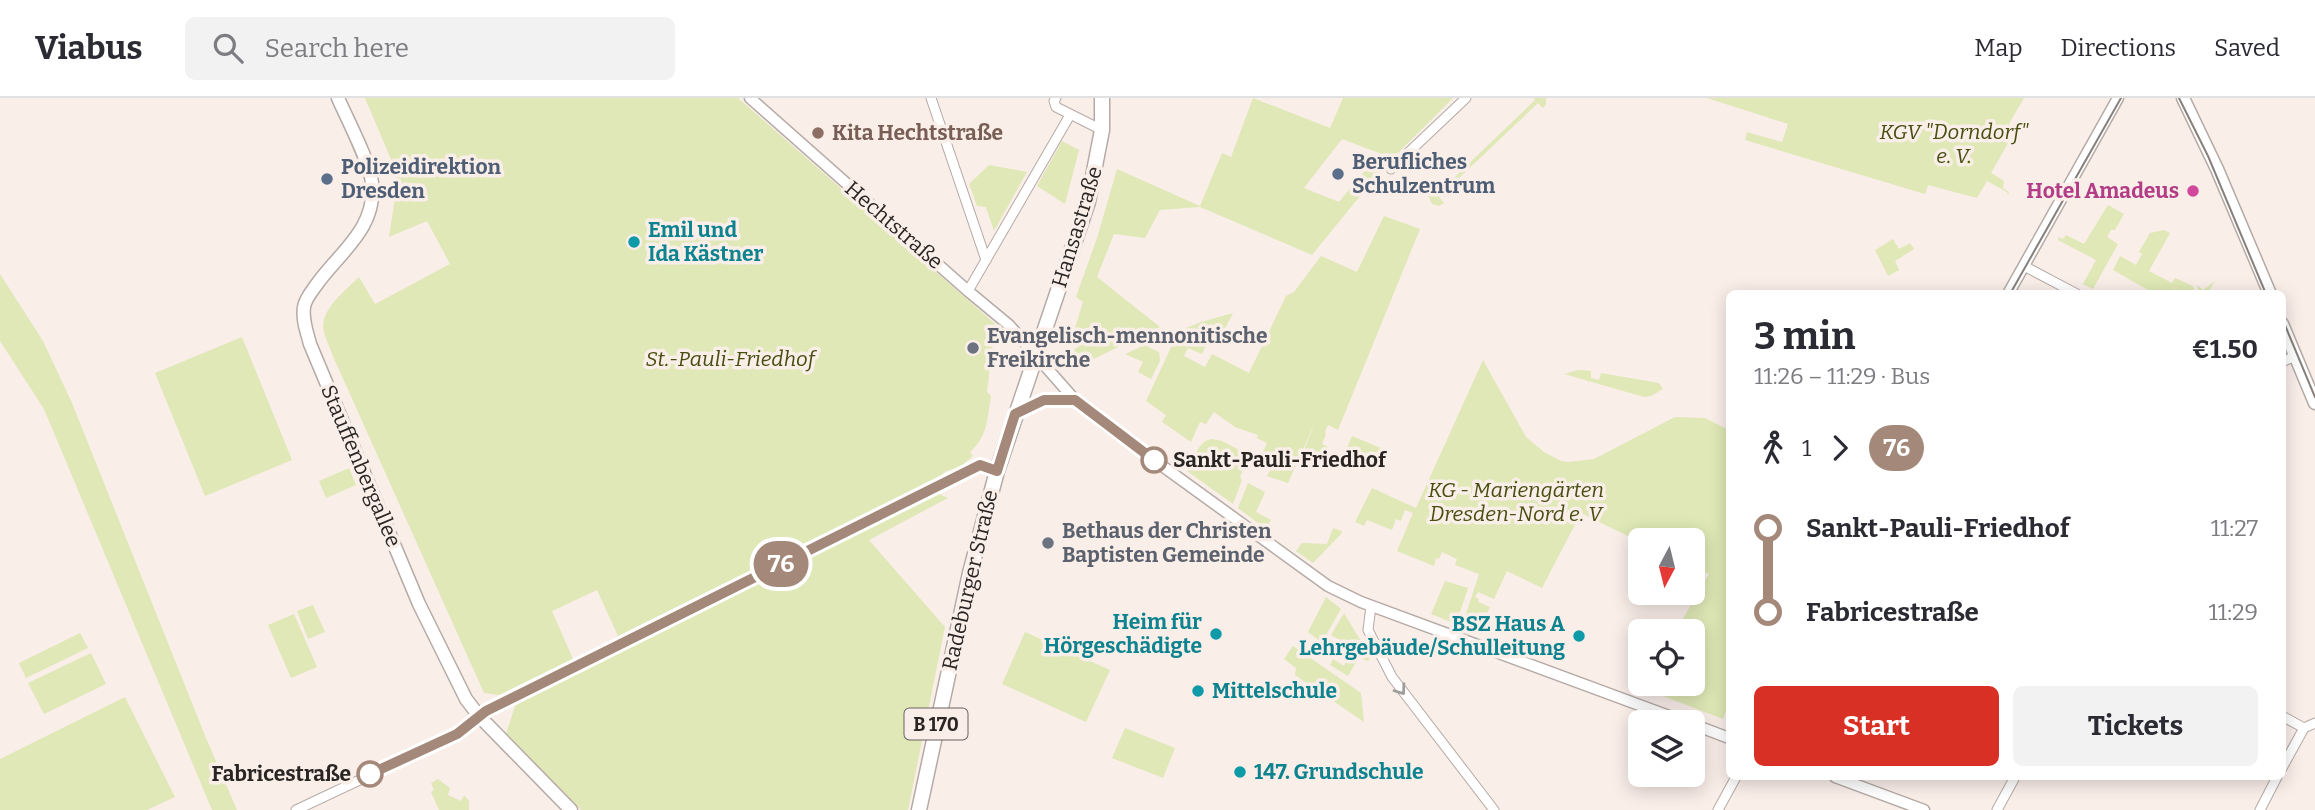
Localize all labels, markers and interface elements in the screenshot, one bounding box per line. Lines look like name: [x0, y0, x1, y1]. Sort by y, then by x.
search box: [185, 17, 675, 80]
text: Viabus: [35, 28, 143, 68]
icon: search: [209, 29, 247, 67]
text: Search here: [265, 33, 409, 64]
text: Map: [1974, 34, 2023, 62]
text: Directions: [2061, 34, 2176, 62]
text: Saved: [2214, 34, 2280, 62]
park label: KGV "Dorndorf" e. V.: [1879, 119, 2029, 169]
place label: Kita Hechtstraße: [832, 120, 1003, 146]
marker: Kita Hechtstraße: [810, 125, 826, 141]
place label: Berufliches Schulzentrum: [1352, 149, 1495, 199]
place label: Polizeidirektion Dresden: [341, 154, 502, 204]
street label: Hansastraße: [1046, 163, 1108, 291]
marker: Berufliches Schulzentrum: [1330, 166, 1346, 182]
marker: Polizeidirektion Dresden: [319, 171, 335, 187]
street label: Hechtstraße: [840, 175, 948, 275]
place label: Hotel Amadeus: [2026, 178, 2179, 204]
marker: Hotel Amadeus: [2185, 183, 2201, 199]
place label: Emil und Ida Kästner: [648, 217, 764, 267]
marker: Emil und Ida Kästner: [626, 234, 642, 250]
text: 3 min: [1754, 313, 1856, 359]
place label: Evangelisch-mennonitische Freikirche: [987, 323, 1267, 373]
text: €1.50: [2192, 334, 2258, 365]
marker: Evangelisch-mennonitische Freikirche: [965, 340, 981, 356]
park label: St.-Pauli-Friedhof: [645, 346, 818, 372]
text: 11:26 – 11:29 · Bus: [1754, 362, 1930, 390]
street label: Stauffenbergallee: [315, 381, 407, 551]
icon: walk: [1754, 429, 1792, 467]
icon: forward: [1821, 429, 1859, 467]
text: 1: [1802, 434, 1811, 462]
text: 76: [1883, 434, 1910, 462]
marker: Sankt-Pauli-Friedhof: [1141, 447, 1167, 473]
place label: Sankt-Pauli-Friedhof: [1173, 447, 1388, 473]
park label: KG - Mariengärten Dresden-Nord e. V: [1428, 477, 1604, 527]
street label: Radeburger Straße: [937, 487, 1003, 673]
text: Sankt-Pauli-Friedhof: [1806, 513, 2070, 544]
text: 11:27: [2211, 514, 2258, 542]
place label: Bethaus der Christen Baptisten Gemeinde: [1062, 518, 1272, 568]
north arrow: [1628, 528, 1704, 606]
map controls: [1628, 528, 1705, 787]
marker: Bethaus der Christen Baptisten Gemeinde: [1040, 535, 1056, 551]
line badge: 76: [750, 541, 812, 587]
text: 76: [768, 550, 794, 578]
text: Fabricestraße: [1806, 597, 1979, 628]
text: 11:29: [2208, 598, 2258, 626]
place label: Heim für Hörgeschädigte: [1044, 609, 1202, 659]
place label: BSZ Haus A Lehrgebäude/Schulleitung: [1299, 611, 1565, 661]
button: locate: [1628, 619, 1705, 696]
marker: Heim für Hörgeschädigte: [1208, 626, 1224, 642]
marker: BSZ Haus A Lehrgebäude/Schulleitung: [1571, 628, 1587, 644]
place label: Mittelschule: [1212, 678, 1337, 704]
one-way arrow: [1393, 682, 1406, 695]
marker: Mittelschule: [1190, 683, 1206, 699]
button: Start: [1754, 686, 1999, 766]
button: Tickets: [2013, 686, 2258, 766]
road number: B 170: [904, 708, 968, 740]
button: layers: [1628, 710, 1705, 787]
place label: 147. Grundschule: [1254, 759, 1424, 785]
place label: Fabricestraße: [211, 761, 351, 787]
marker: Fabricestraße: [357, 761, 383, 787]
marker: 147. Grundschule: [1232, 764, 1248, 780]

